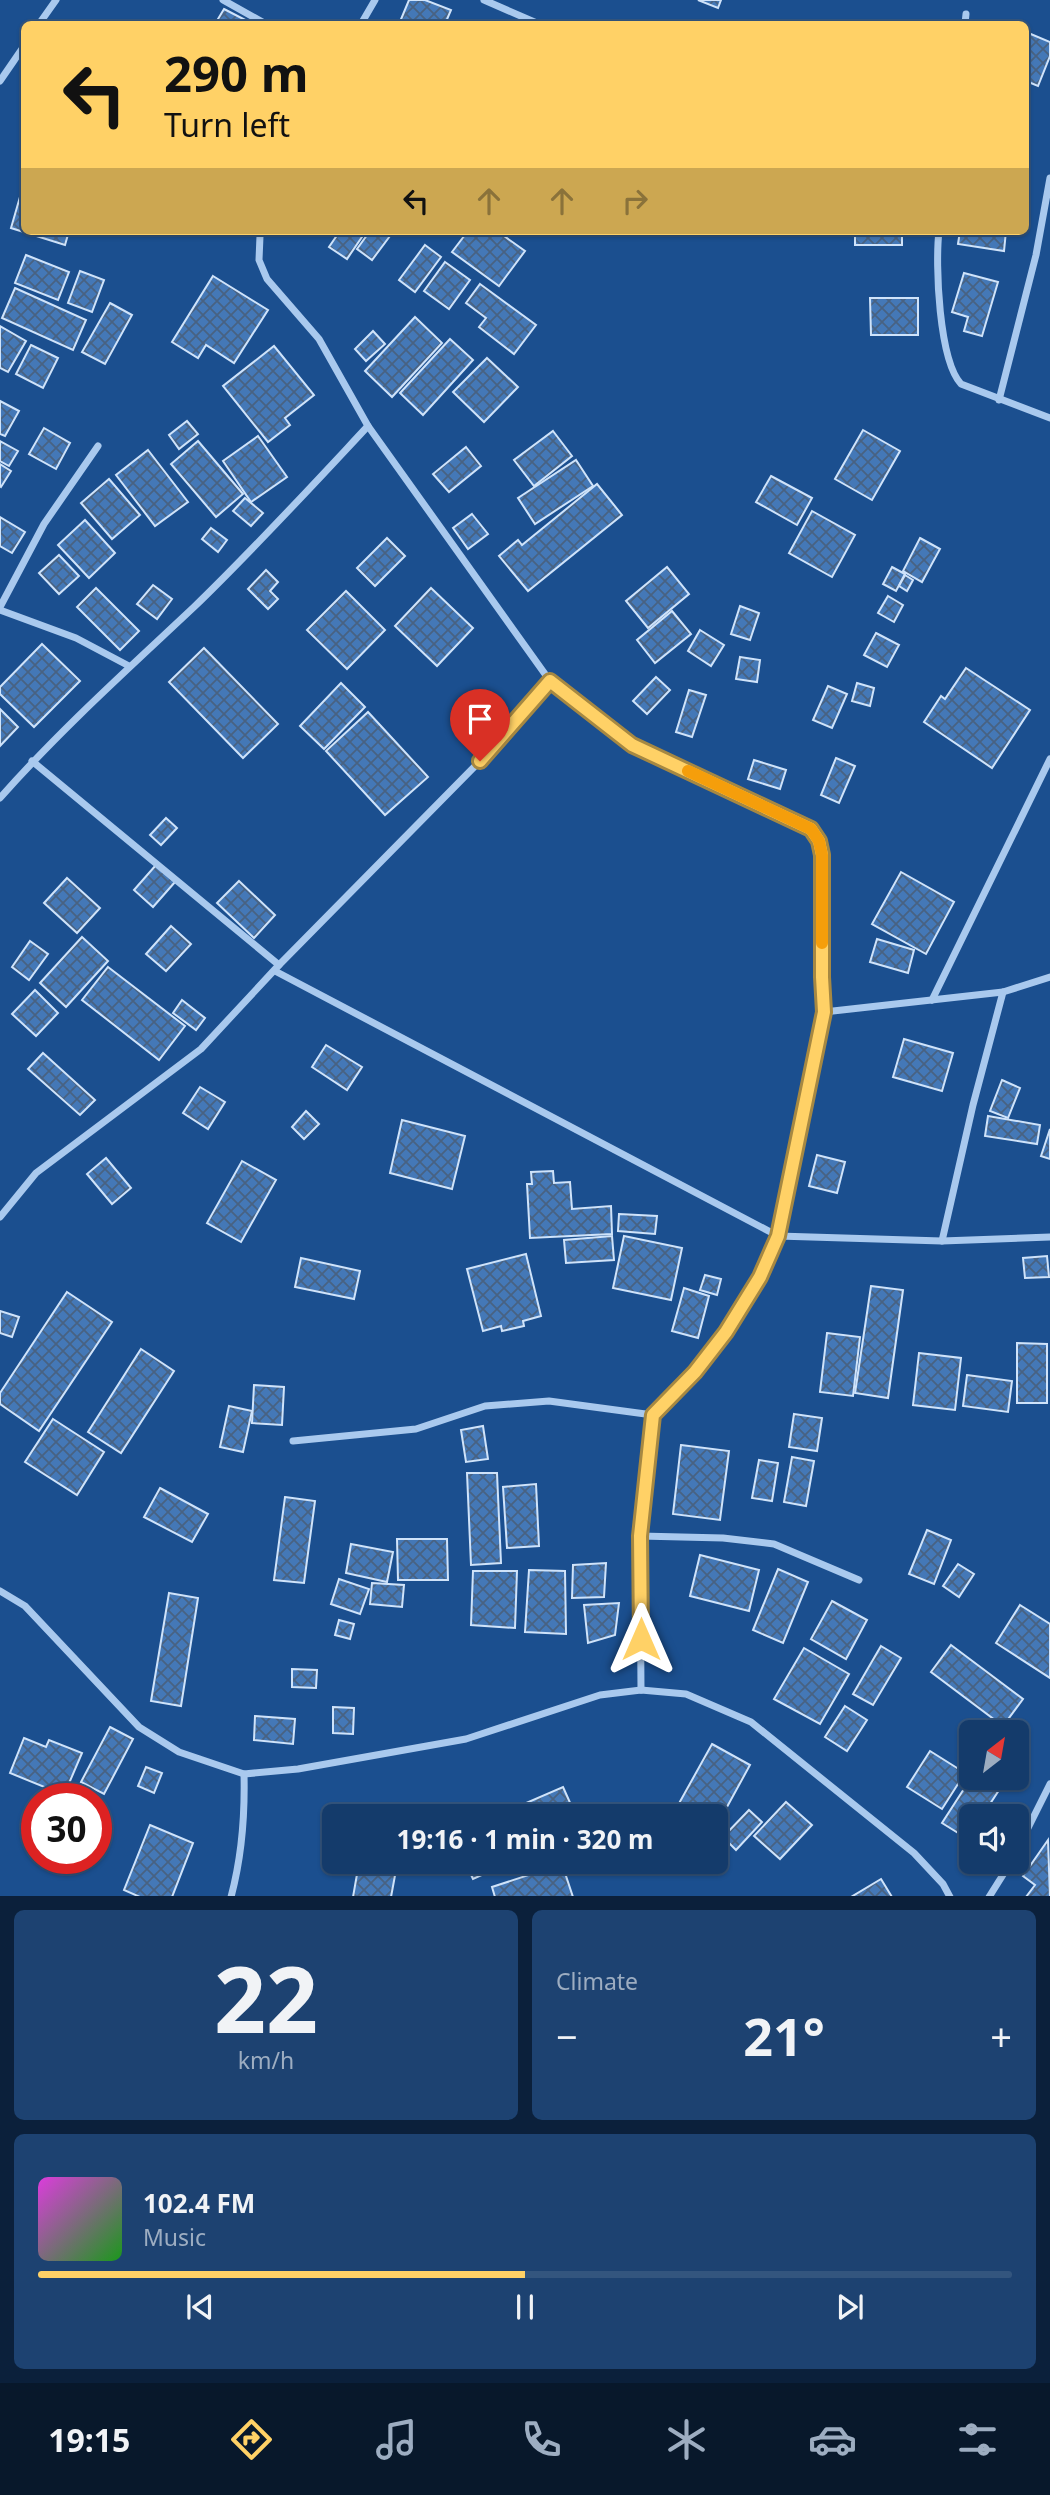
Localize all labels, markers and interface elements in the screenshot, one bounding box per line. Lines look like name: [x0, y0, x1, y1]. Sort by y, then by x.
text: 290 m: [164, 40, 309, 106]
icon: left: [49, 49, 140, 140]
text: Turn left: [164, 103, 290, 146]
icon: left: [397, 182, 435, 220]
icon: ahead: [470, 182, 508, 220]
icon: ahead: [543, 182, 581, 220]
icon: right: [616, 182, 654, 220]
pin: [450, 689, 510, 761]
icon: arrive: [461, 700, 499, 738]
position arrow: [604, 1602, 678, 1676]
north arrow: [959, 1720, 1029, 1790]
map controls: [959, 1720, 1029, 1874]
speed limit sign: 30: [21, 1783, 112, 1874]
button: sound: [959, 1804, 1029, 1874]
text: 19:16 · 1 min · 320 m: [397, 1821, 653, 1857]
text: 22: [214, 1936, 318, 2060]
text: Climate: [556, 1965, 638, 1997]
text: 21°: [743, 2000, 825, 2071]
text: −: [556, 2010, 578, 2062]
text: +: [990, 2010, 1012, 2062]
text: km/h: [238, 2044, 294, 2076]
text: 102.4 FM: [143, 2185, 255, 2221]
text: Music: [143, 2221, 206, 2253]
icon: previous: [181, 2288, 219, 2326]
icon: pause: [506, 2288, 544, 2326]
icon: next: [831, 2288, 869, 2326]
icon: directions: [227, 2415, 276, 2464]
icon: music: [372, 2415, 421, 2464]
icon: phone: [517, 2415, 566, 2464]
icon: climate: [662, 2415, 711, 2464]
icon: car: [808, 2415, 857, 2464]
icon: filters: [953, 2415, 1002, 2464]
text: 19:15: [48, 2418, 130, 2461]

